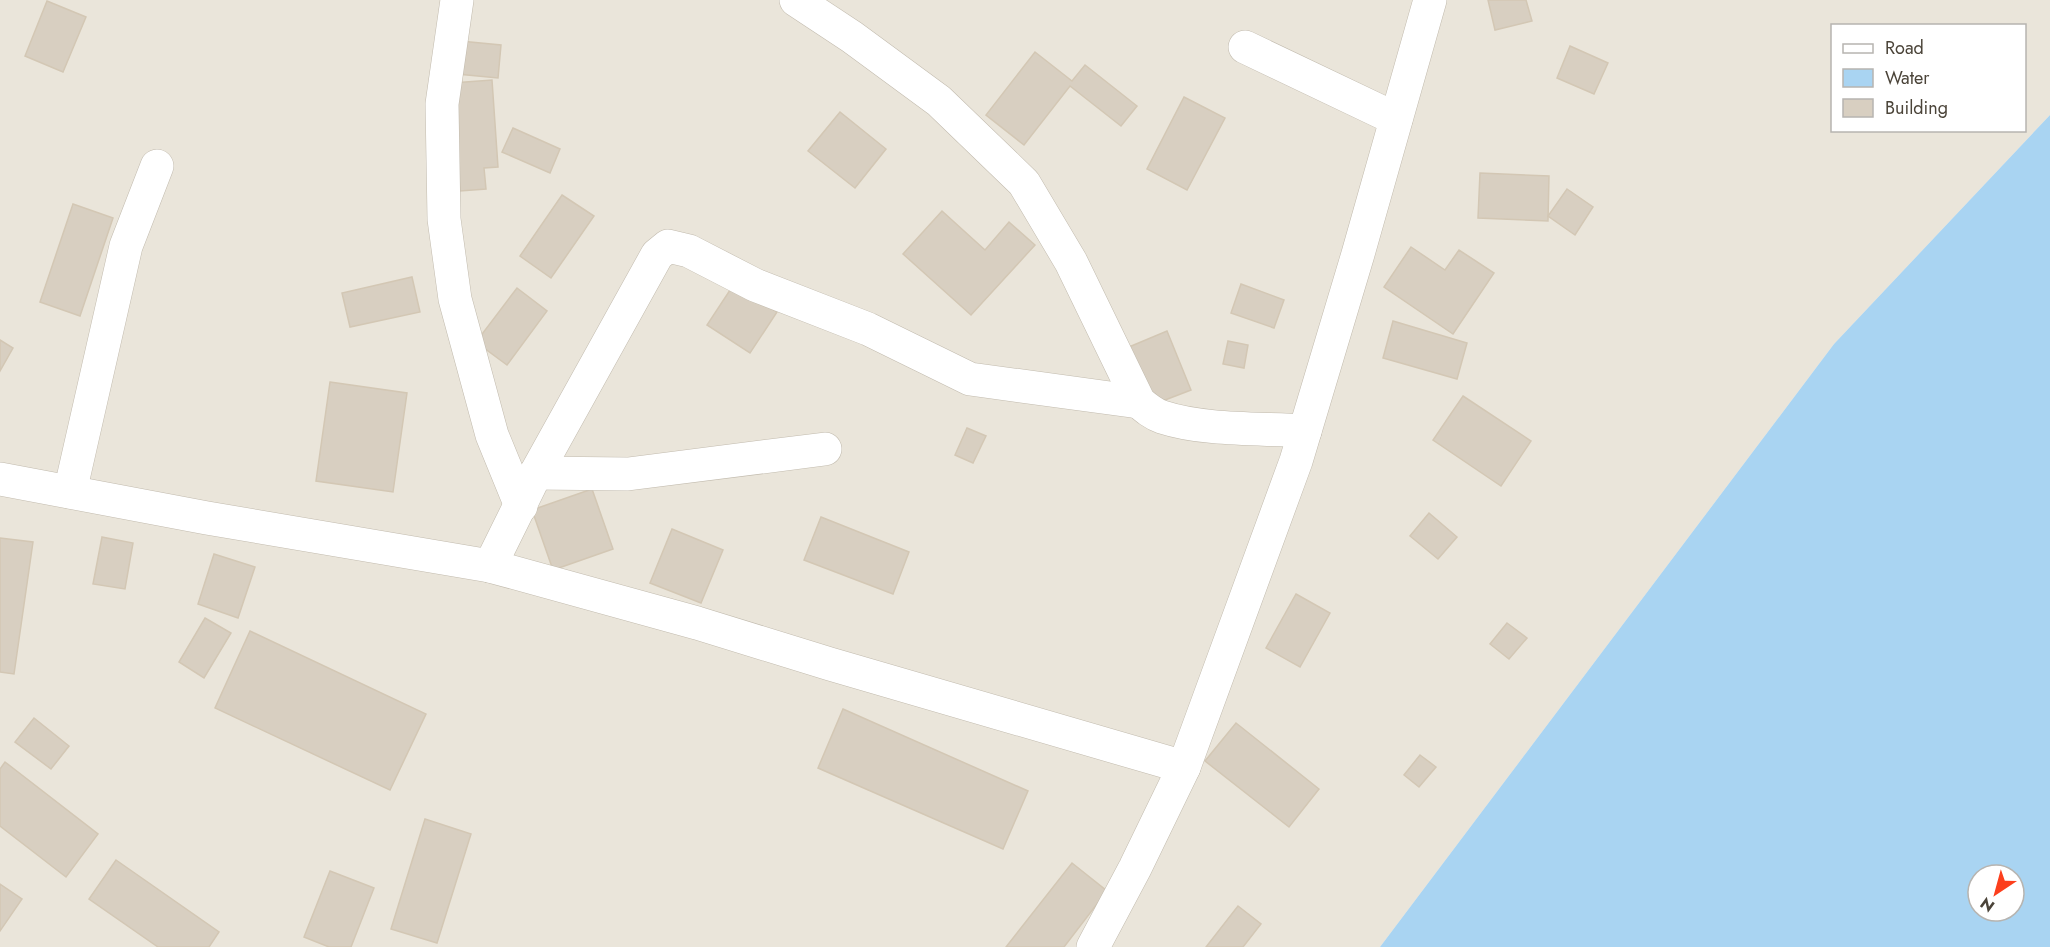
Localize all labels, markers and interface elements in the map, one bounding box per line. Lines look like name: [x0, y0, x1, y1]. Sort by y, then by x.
legend: [1831, 24, 2026, 132]
text: Road: [1885, 35, 1924, 61]
text: Water: [1885, 65, 1930, 91]
text: Building: [1885, 95, 1948, 121]
north arrow: [1966, 863, 2026, 923]
text: N: [1976, 892, 1999, 918]

